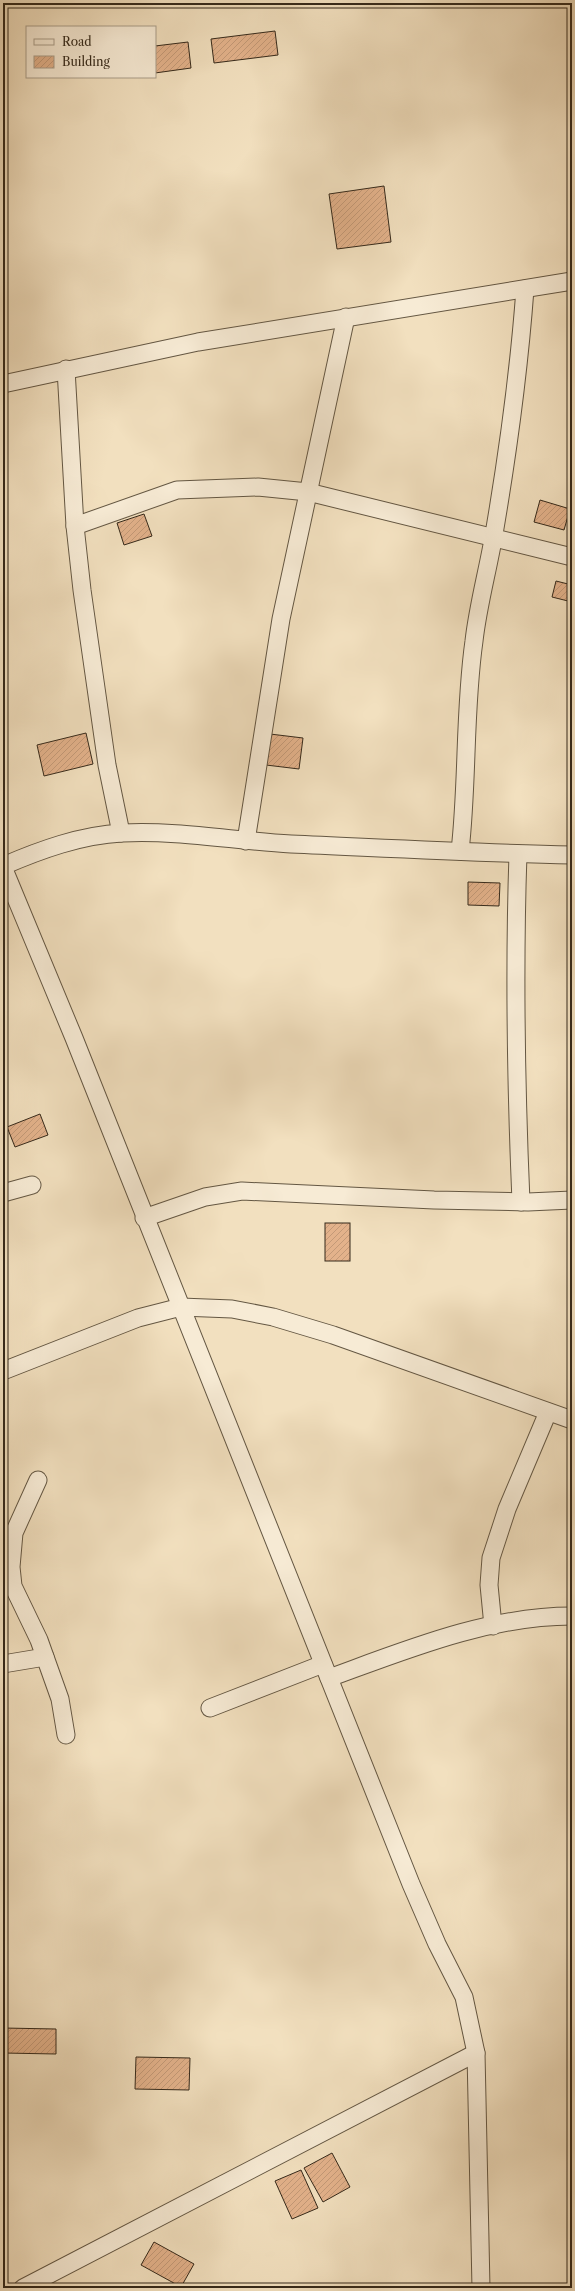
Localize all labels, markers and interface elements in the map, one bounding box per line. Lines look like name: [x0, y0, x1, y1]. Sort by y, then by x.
legend: [26, 26, 156, 78]
text: Road: [62, 34, 92, 49]
text: Building: [62, 54, 110, 69]

